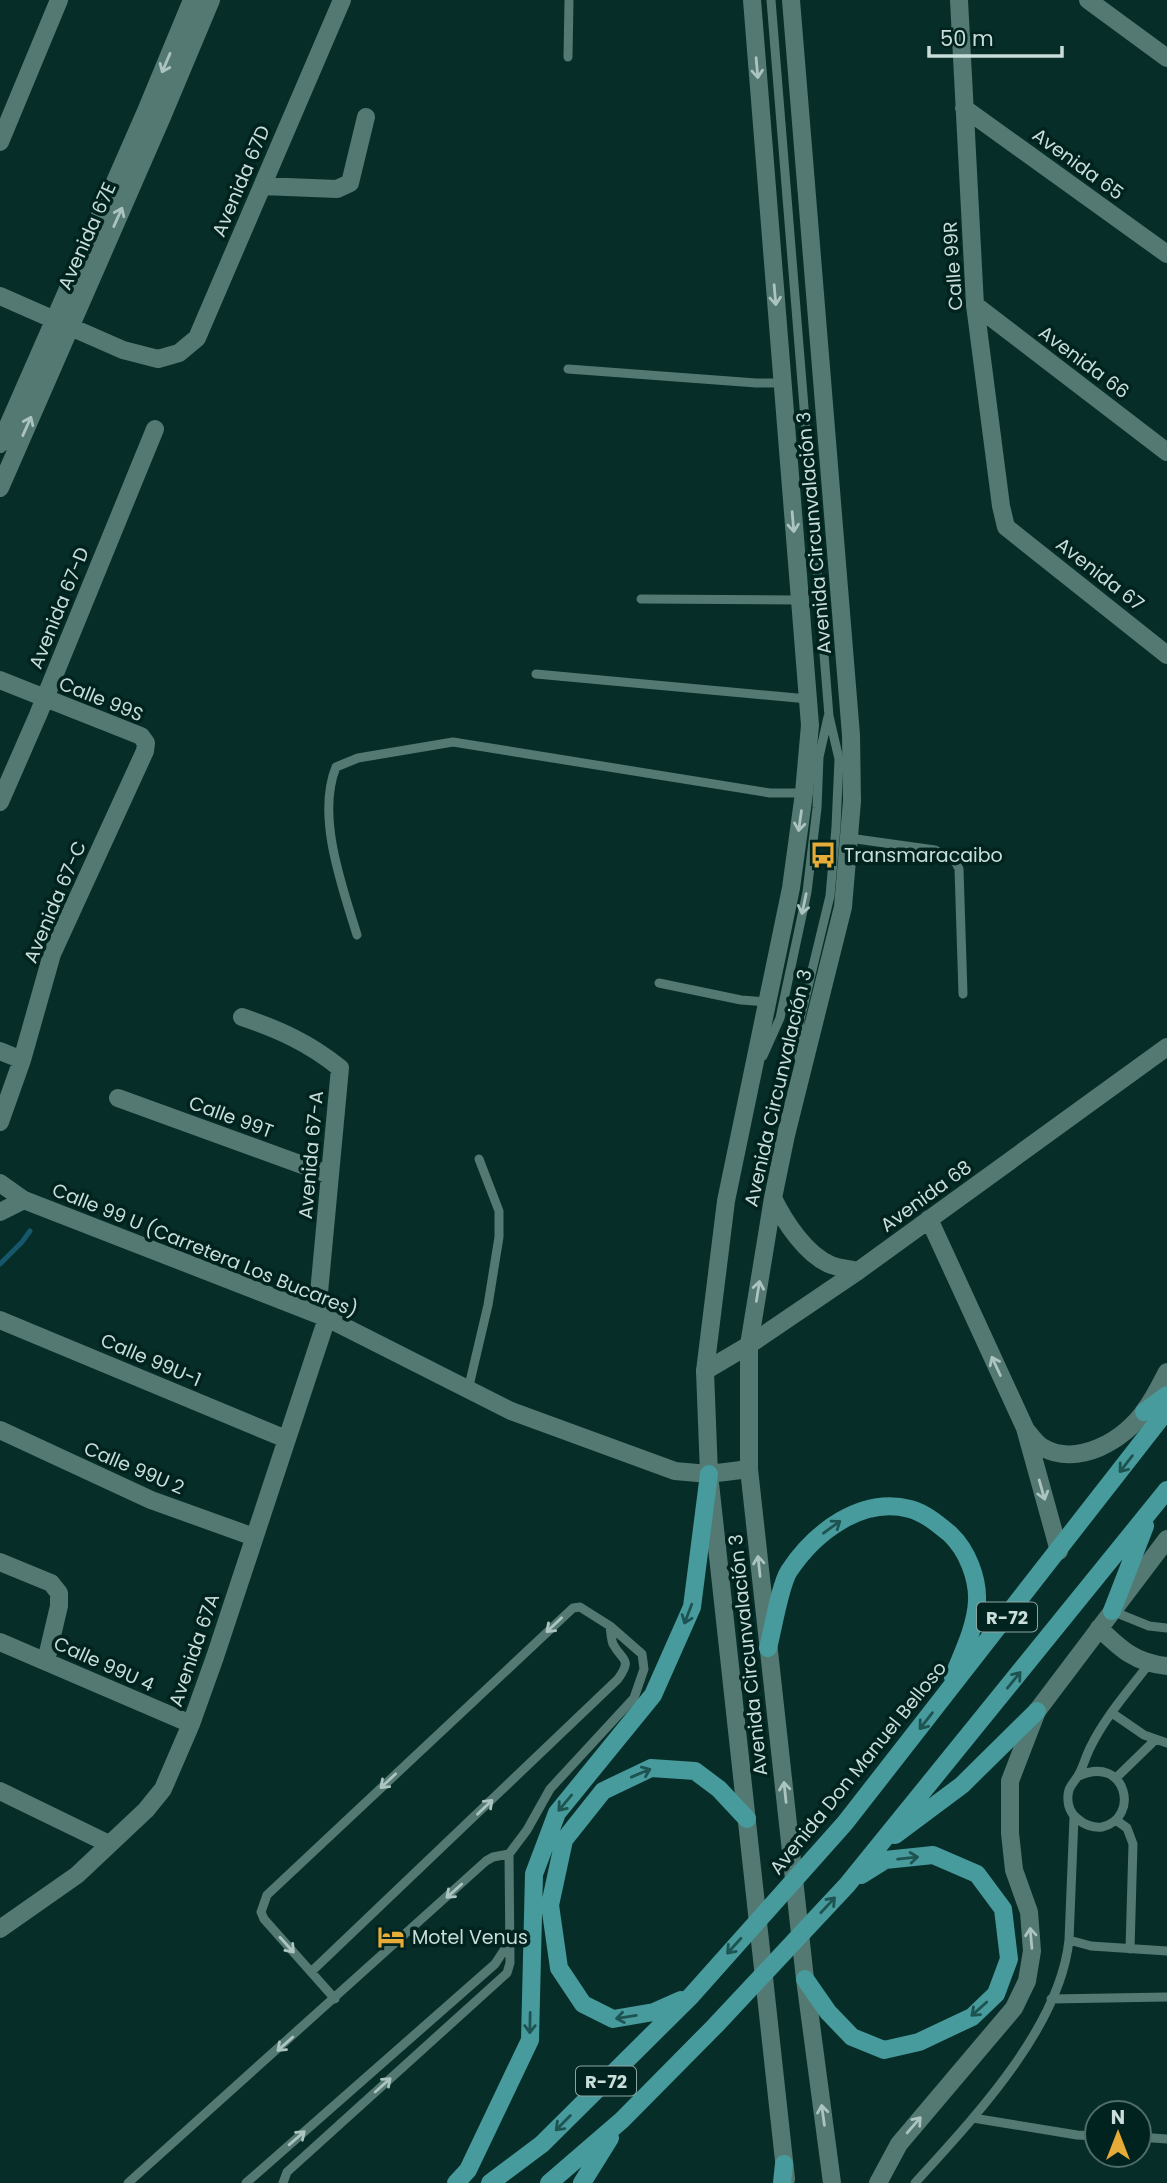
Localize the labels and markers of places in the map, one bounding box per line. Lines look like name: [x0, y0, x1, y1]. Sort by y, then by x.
bus stop icon: Transmaracaibo: [808, 840, 838, 870]
place label: Transmaracaibo: [844, 842, 1003, 869]
hotel icon: Motel Venus: [376, 1922, 406, 1952]
place label: Motel Venus: [412, 1924, 528, 1951]

